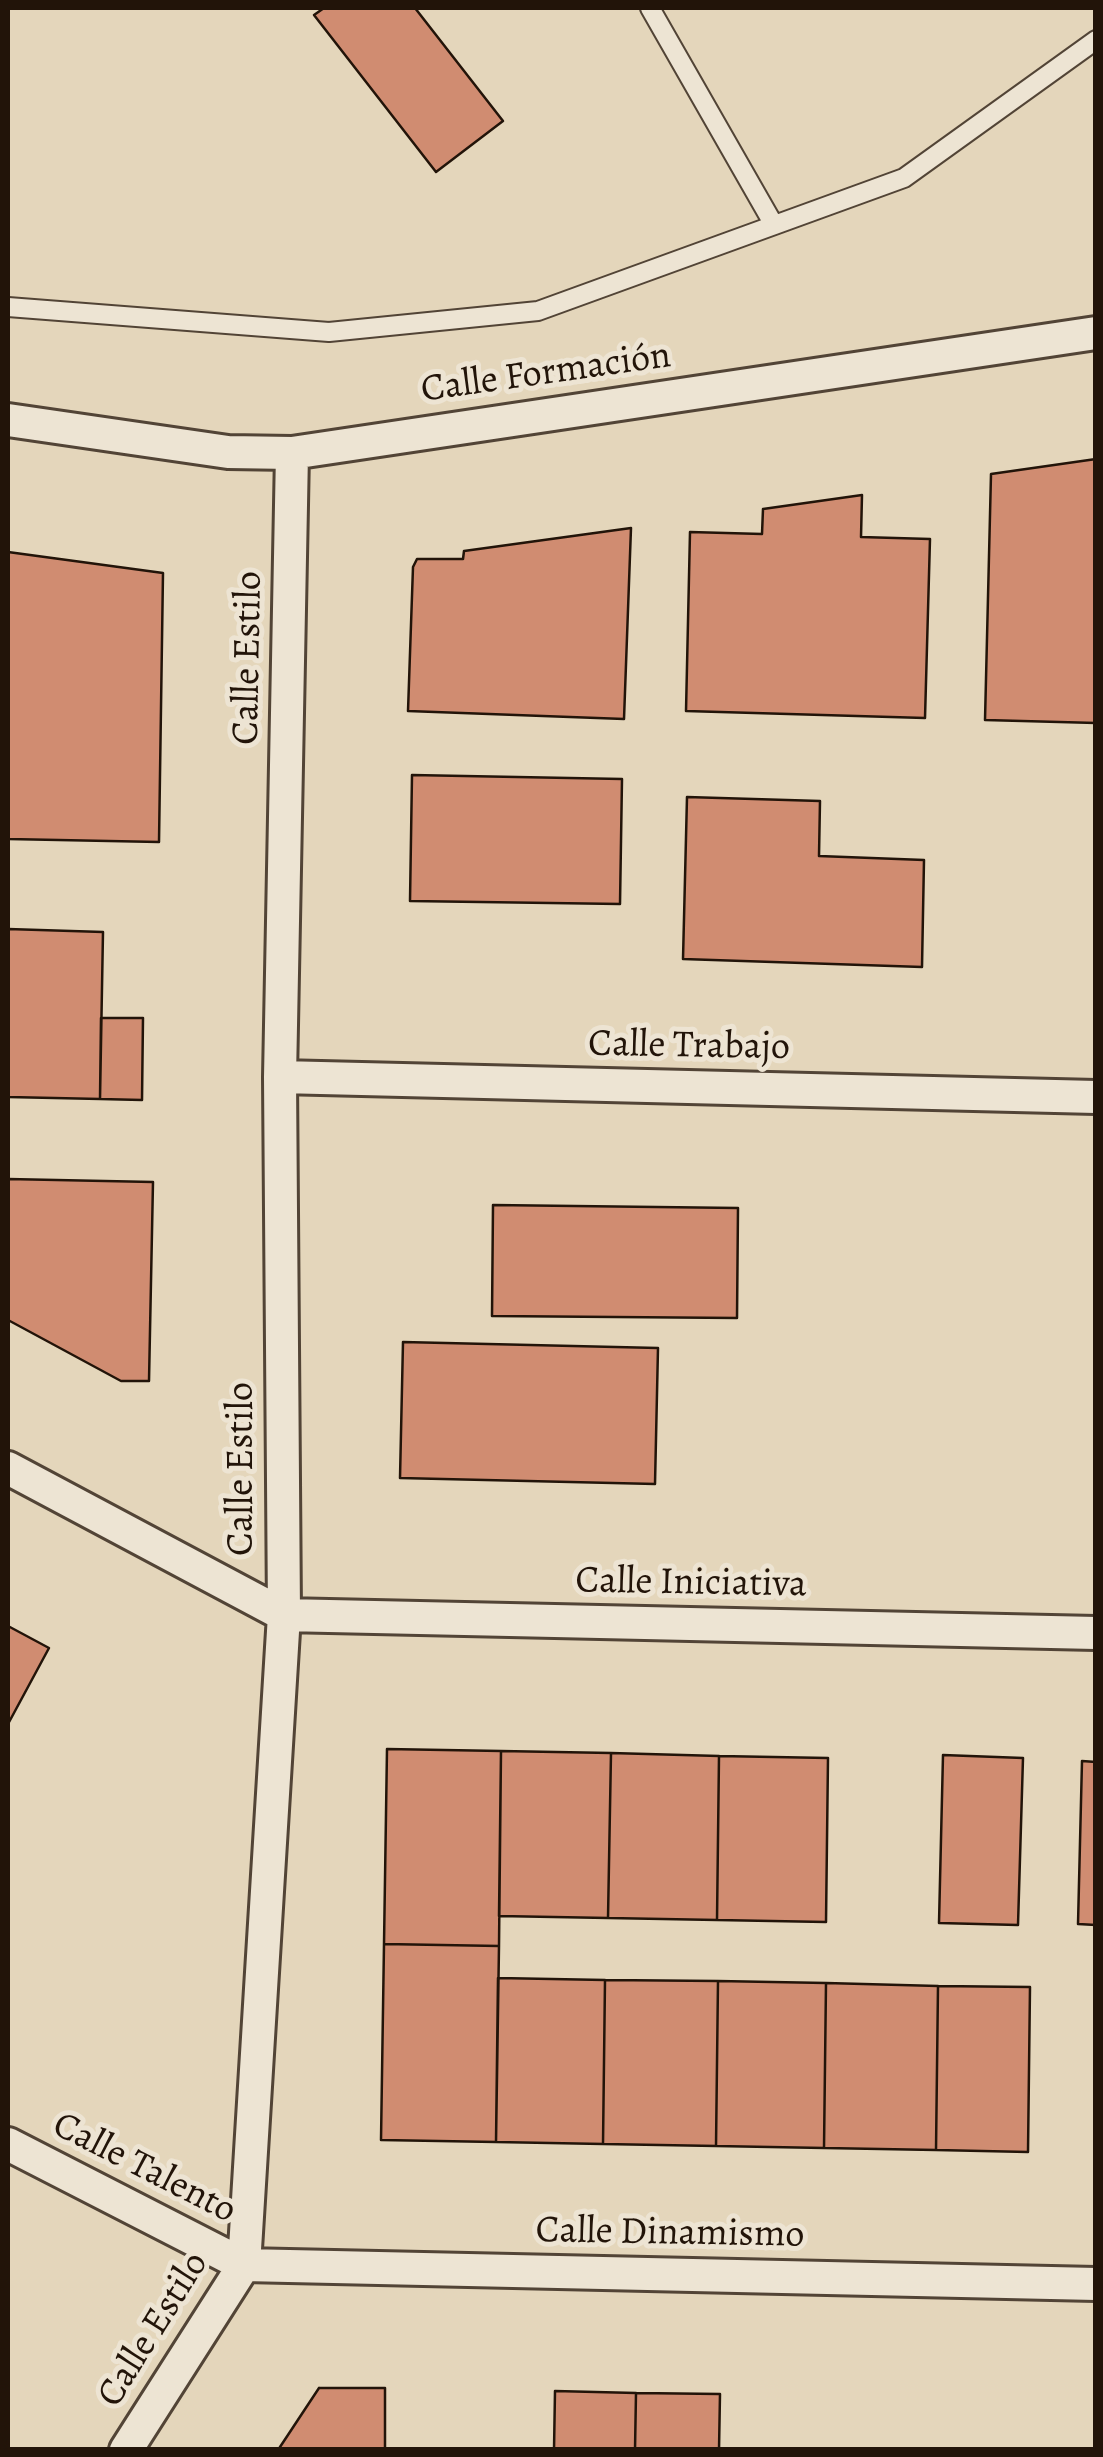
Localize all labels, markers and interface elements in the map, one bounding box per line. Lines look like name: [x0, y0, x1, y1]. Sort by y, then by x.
street label: Calle Formación: [418, 334, 674, 414]
street label: Calle Estilo: [225, 571, 273, 745]
street label: Calle Trabajo: [588, 1022, 790, 1072]
street label: Calle Estilo: [220, 1382, 266, 1556]
street label: Calle Iniciativa: [575, 1559, 807, 1609]
street label: Calle Talento: [45, 2103, 243, 2235]
street label: Calle Dinamismo: [535, 2209, 805, 2259]
street label: Calle Estilo: [89, 2244, 219, 2416]

